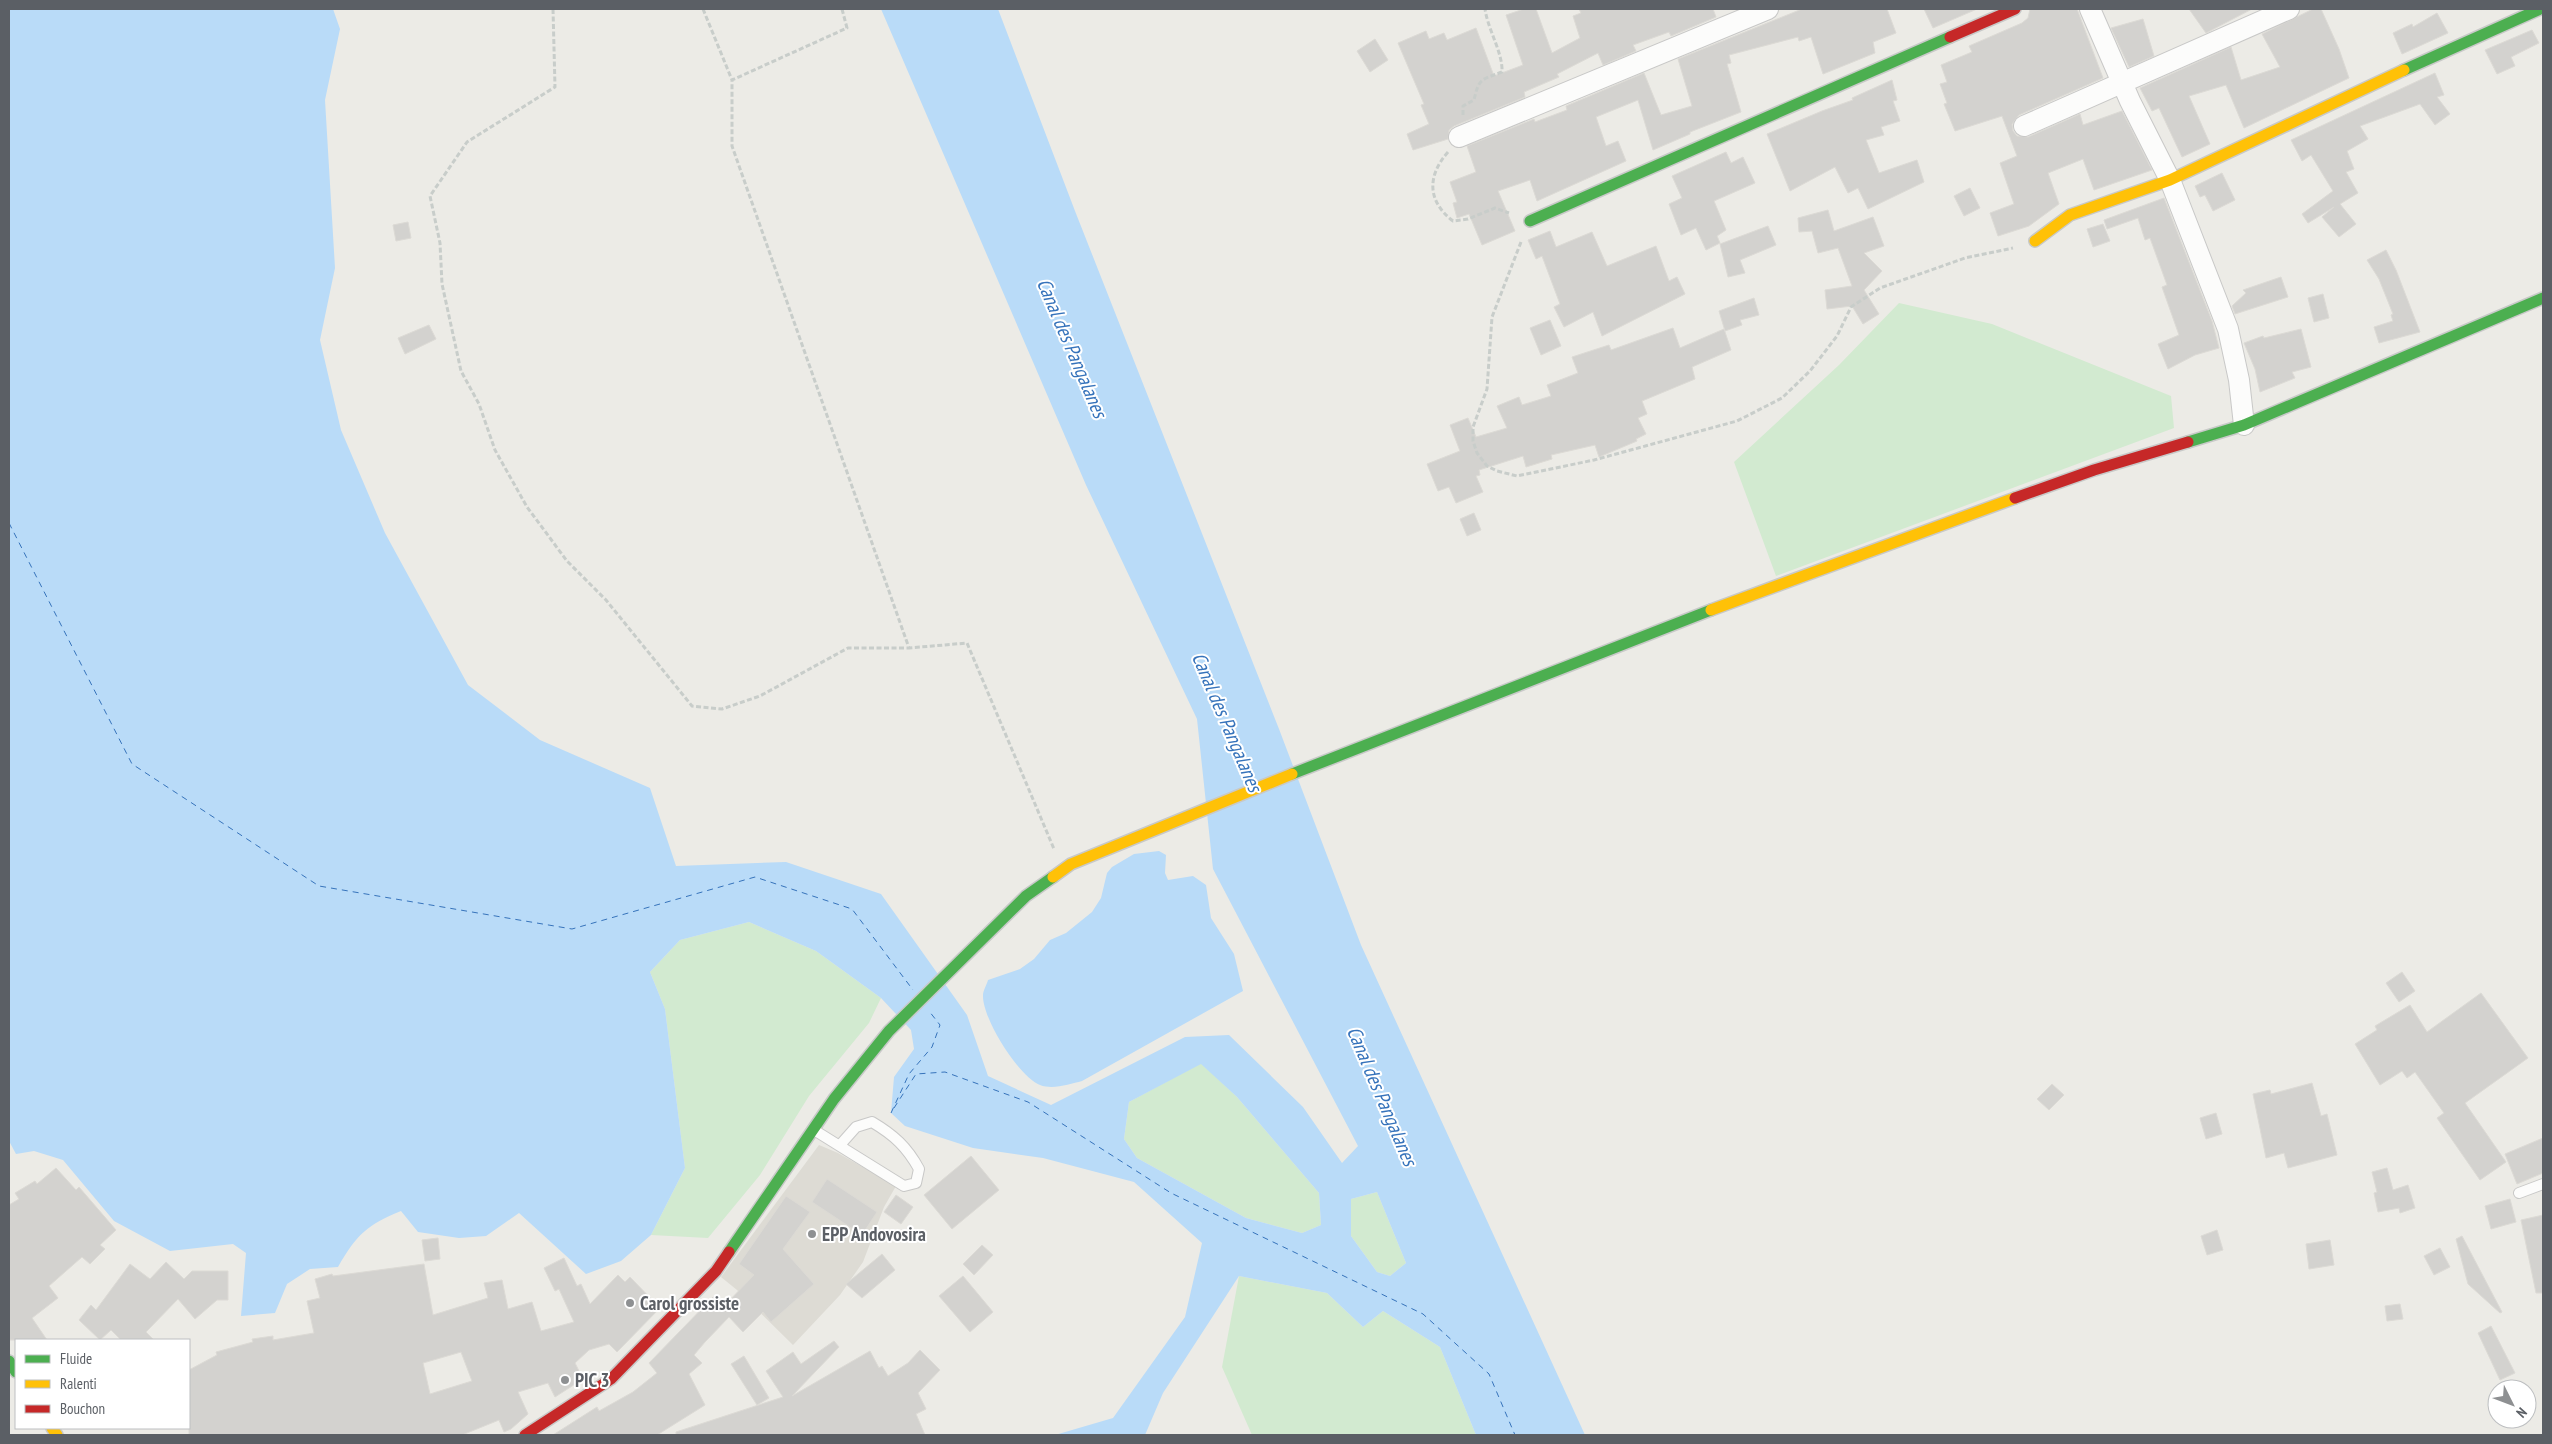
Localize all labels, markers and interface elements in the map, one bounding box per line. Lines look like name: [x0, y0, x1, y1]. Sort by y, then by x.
water label: Canal des Pangalanes: [1031, 274, 1114, 424]
water label: Canal des Pangalanes: [1186, 648, 1269, 798]
water label: Canal des Pangalanes: [1341, 1022, 1424, 1172]
place label: EPP Andovosira: [822, 1222, 926, 1246]
marker: EPP Andovosira: [806, 1228, 818, 1240]
place label: Carol grossiste: [640, 1291, 739, 1315]
marker: Carol grossiste: [624, 1297, 636, 1309]
legend: [15, 1339, 190, 1429]
text: Fluide: [60, 1349, 92, 1368]
place label: PIC 3: [575, 1368, 610, 1392]
text: Ralenti: [60, 1374, 97, 1393]
marker: PIC 3: [559, 1374, 571, 1386]
north arrow: [2487, 1379, 2537, 1429]
text: Bouchon: [60, 1399, 105, 1418]
text: N: [2512, 1404, 2531, 1422]

